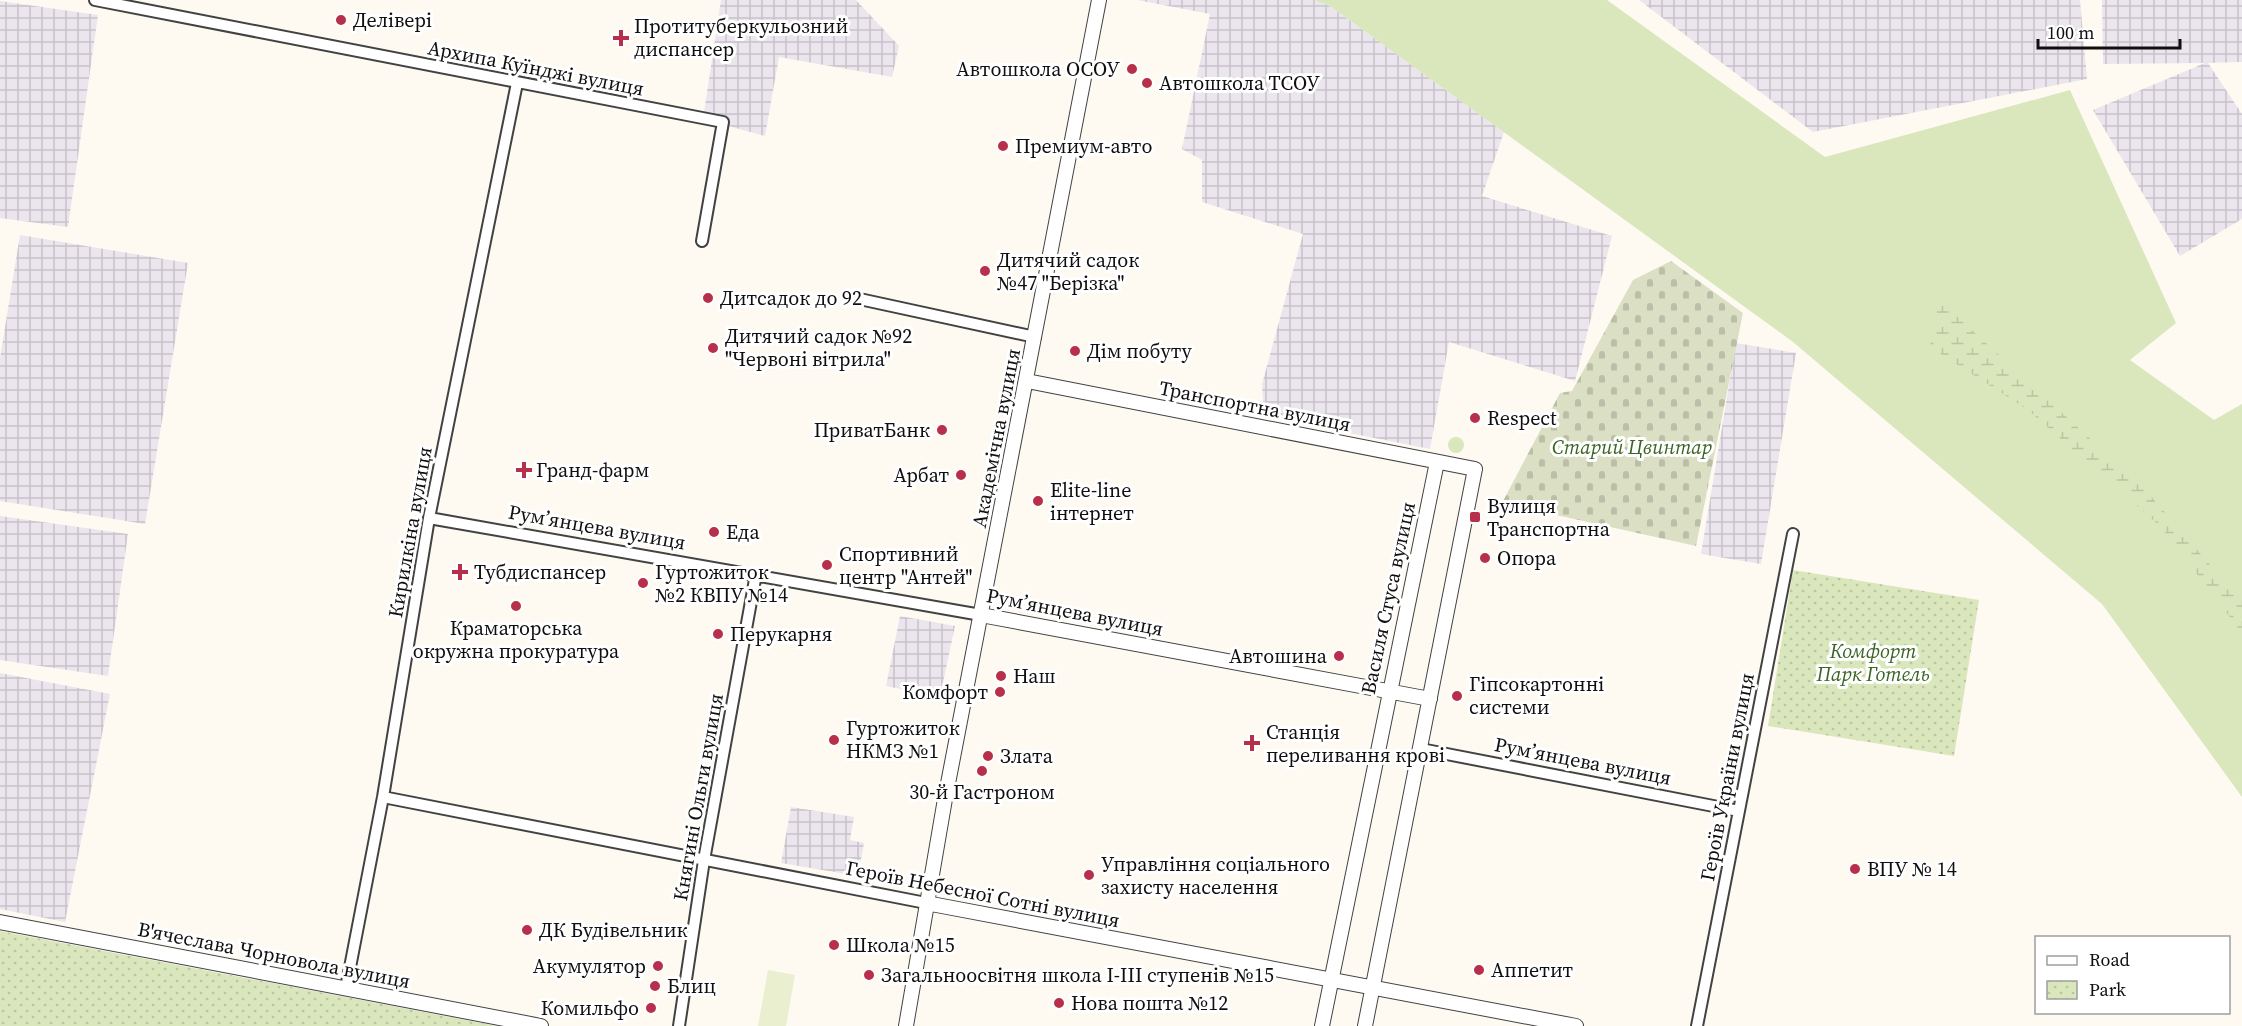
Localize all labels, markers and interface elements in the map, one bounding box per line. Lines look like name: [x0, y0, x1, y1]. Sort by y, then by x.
place label: Делівері: [353, 6, 432, 34]
place label: Протитуберкульозний диспансер: [634, 12, 848, 63]
scale bar: [2038, 12, 2180, 50]
marker: Делівері: [334, 13, 348, 27]
text: 100 m: [2047, 20, 2094, 45]
marker: Протитуберкульозний диспансер: [612, 29, 630, 47]
street label: Архипа Куїнджі вулиця: [426, 33, 646, 103]
place label: Автошкола ОСОУ: [956, 55, 1121, 83]
marker: Автошкола ОСОУ: [1125, 62, 1139, 76]
place label: Автошкола ТСОУ: [1159, 69, 1321, 97]
marker: Автошкола ТСОУ: [1140, 76, 1154, 90]
place label: Премиум-авто: [1015, 132, 1152, 160]
marker: Премиум-авто: [996, 139, 1010, 153]
place label: Дитячий садок №47 "Берізка": [997, 246, 1139, 297]
marker: Дитячий садок №47 "Берізка": [978, 264, 992, 278]
place label: Дитсадок до 92: [720, 284, 862, 312]
marker: Дитсадок до 92: [701, 291, 715, 305]
place label: Дитячий садок №92 "Червонi вiтрила": [725, 322, 912, 373]
place label: Дім побуту: [1087, 337, 1192, 365]
marker: Дитячий садок №92 "Червонi вiтрила": [706, 341, 720, 355]
marker: Дім побуту: [1068, 344, 1082, 358]
street label: Академічна вулиця: [965, 346, 1027, 530]
street label: Транспортна вулиця: [1157, 374, 1353, 438]
place label: Respect: [1487, 404, 1557, 432]
marker: Respect: [1468, 411, 1482, 425]
place label: ПриватБанк: [814, 416, 930, 444]
marker: ПриватБанк: [935, 423, 949, 437]
park label: Старий Цвинтар: [1552, 433, 1712, 461]
street label: Кирилкіна вулиця: [381, 444, 439, 620]
place label: Гранд-фарм: [536, 456, 649, 484]
place label: Арбат: [893, 461, 949, 489]
marker: Гранд-фарм: [517, 463, 531, 477]
marker: Арбат: [954, 468, 968, 482]
place label: Elite-line інтернет: [1050, 476, 1134, 527]
place label: Вулиця Транспортна: [1487, 492, 1611, 543]
marker: Elite-line інтернет: [1031, 494, 1045, 508]
street label: Рум’янцева вулиця: [506, 498, 688, 556]
street label: Василя Стуса вулиця: [1354, 499, 1422, 697]
marker: Вулиця Транспортна: [1468, 510, 1482, 524]
place label: Еда: [726, 518, 760, 546]
marker: Еда: [707, 525, 721, 539]
place label: Спортивний центр "Антей": [839, 540, 972, 591]
place label: Опора: [1497, 544, 1557, 572]
marker: Опора: [1478, 551, 1492, 565]
place label: Тубдиспансер: [474, 558, 606, 586]
place label: Гуртожиток №2 КВПУ №14: [655, 558, 788, 609]
marker: Спортивний центр "Антей": [820, 558, 834, 572]
marker: Тубдиспансер: [451, 563, 469, 581]
marker: Гуртожиток №2 КВПУ №14: [636, 576, 650, 590]
street label: Рум’янцева вулиця: [984, 581, 1166, 643]
marker: Краматорська окружна прокуратура: [509, 599, 523, 613]
place label: Краматорська окружна прокуратура: [413, 614, 620, 665]
place label: Перукарня: [730, 620, 832, 648]
marker: Перукарня: [711, 627, 725, 641]
park label: Комфорт Парк Готель: [1815, 637, 1930, 688]
place label: Автошина: [1229, 642, 1328, 670]
marker: Автошина: [1332, 649, 1346, 663]
place label: Наш: [1013, 662, 1056, 690]
marker: Наш: [994, 669, 1008, 683]
place label: Гіпсокартонні системи: [1469, 670, 1604, 721]
street label: Героїв України вулиця: [1693, 671, 1761, 883]
place label: Комфорт: [902, 678, 988, 706]
marker: Комфорт: [993, 685, 1007, 699]
marker: Гіпсокартонні системи: [1450, 689, 1464, 703]
street label: Княгині Ольги вулиця: [666, 691, 730, 903]
place label: Гуртожиток НКМЗ №1: [846, 714, 960, 765]
place label: Станція переливання крові: [1266, 718, 1445, 769]
street label: Рум’янцева вулиця: [1492, 730, 1674, 792]
marker: Гуртожиток НКМЗ №1: [827, 733, 841, 747]
marker: Станція переливання крові: [1243, 734, 1261, 752]
place label: Злата: [1000, 742, 1054, 770]
marker: Злата: [981, 749, 995, 763]
marker: 30-й Гастроном: [975, 764, 989, 778]
place label: 30-й Гастроном: [909, 778, 1055, 806]
place label: Управління соціального захисту населення: [1101, 850, 1330, 901]
street label: Героїв Небесної Сотні вулиця: [844, 854, 1122, 934]
place label: ВПУ № 14: [1867, 855, 1957, 883]
marker: ВПУ № 14: [1848, 862, 1862, 876]
marker: Управління соціального захисту населення: [1082, 868, 1096, 882]
street label: В'ячеслава Чорновола вулиця: [135, 915, 413, 995]
place label: ДК Будівельник: [539, 916, 688, 944]
marker: ДК Будівельник: [520, 923, 534, 937]
place label: Школа №15: [846, 931, 955, 959]
legend: [2035, 936, 2230, 1014]
marker: Школа №15: [827, 938, 841, 952]
text: Road: [2089, 947, 2130, 972]
place label: Акумулятор: [533, 952, 646, 980]
place label: Аппетит: [1491, 956, 1574, 984]
marker: Акумулятор: [651, 959, 665, 973]
place label: Загальноосвітня школа І-ІІІ ступенів №15: [881, 961, 1274, 989]
marker: Аппетит: [1472, 963, 1486, 977]
marker: Загальноосвітня школа І-ІІІ ступенів №15: [862, 968, 876, 982]
place label: Блиц: [667, 972, 716, 1000]
text: Park: [2089, 977, 2126, 1002]
marker: Блиц: [648, 979, 662, 993]
place label: Нова пошта №12: [1071, 989, 1228, 1017]
place label: Комильфо: [541, 994, 639, 1022]
marker: Нова пошта №12: [1052, 996, 1066, 1010]
marker: Комильфо: [644, 1001, 658, 1015]

